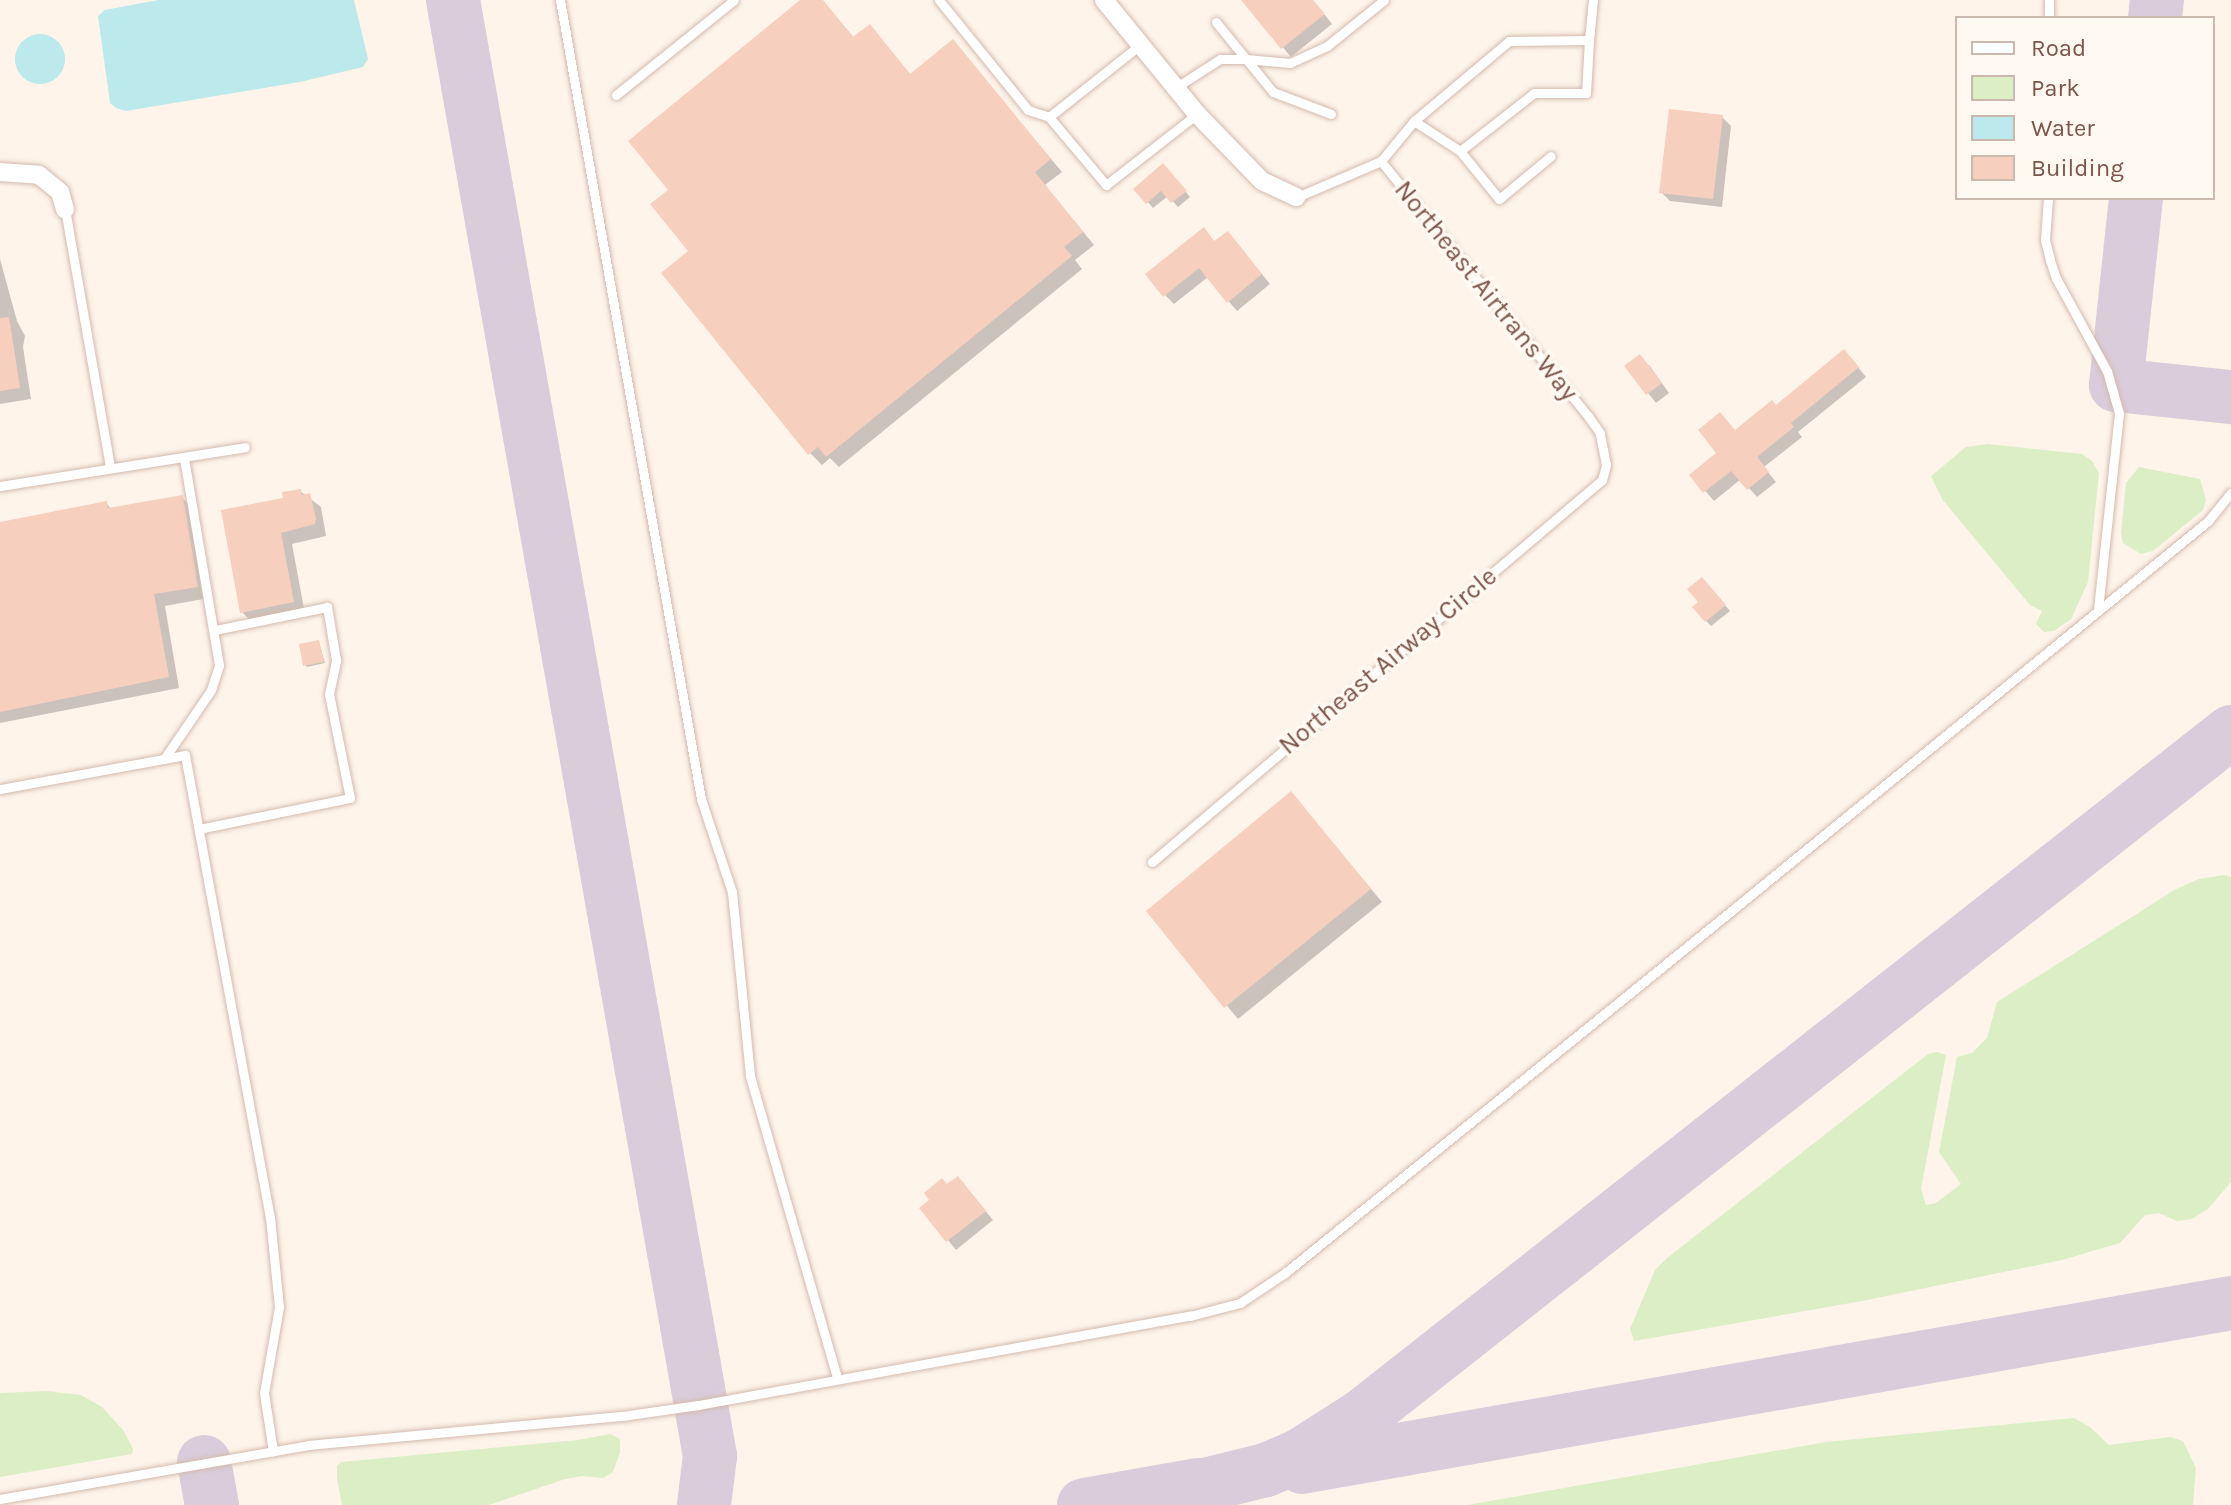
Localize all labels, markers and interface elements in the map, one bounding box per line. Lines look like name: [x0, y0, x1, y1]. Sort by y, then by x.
legend: [1955, 16, 2215, 200]
text: Road: [2031, 34, 2086, 62]
text: Park: [2031, 74, 2080, 102]
text: Water: [2031, 114, 2095, 142]
text: Building: [2031, 154, 2124, 182]
street label: Northeast Airtrans Way: [1388, 175, 1584, 407]
street label: Northeast Airway Circle: [1273, 561, 1503, 761]

